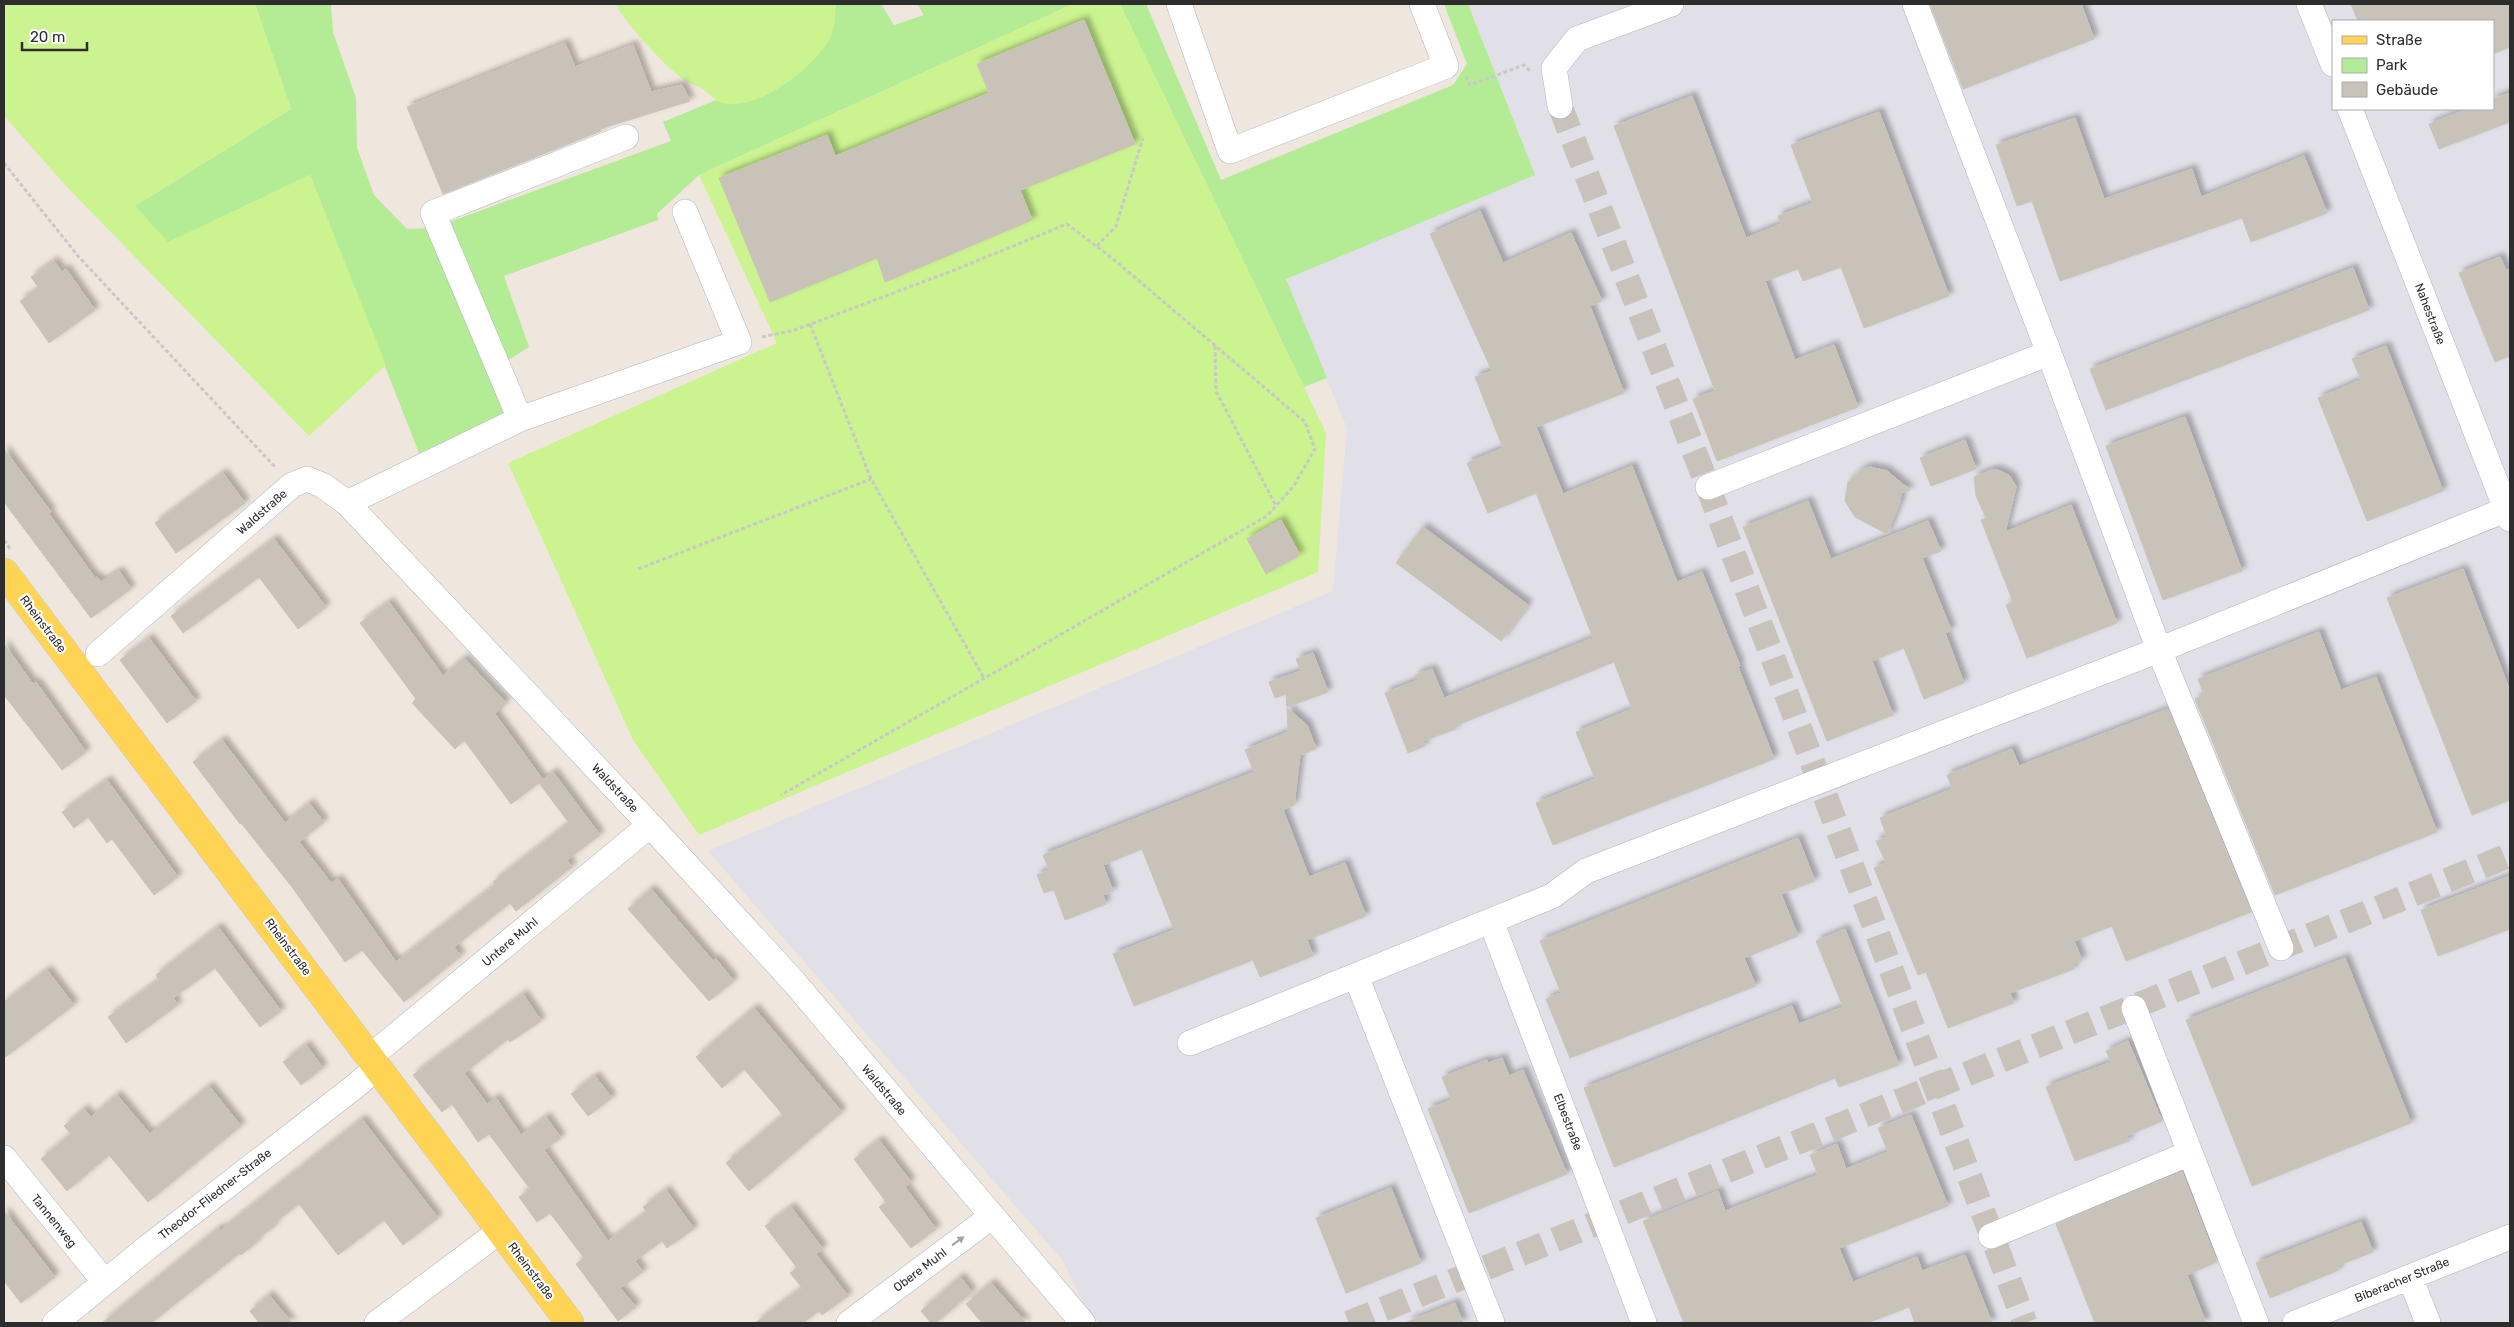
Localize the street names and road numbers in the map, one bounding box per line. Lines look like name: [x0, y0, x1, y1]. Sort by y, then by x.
street label: Nahestraße: [2412, 281, 2448, 347]
street label: Waldstraße: [234, 486, 290, 538]
street label: Rheinstraße: [17, 593, 69, 655]
street label: Waldstraße: [589, 761, 641, 816]
street label: Untere Muhl: [479, 915, 541, 969]
street label: Rheinstraße: [262, 916, 314, 978]
street label: Waldstraße: [859, 1062, 909, 1118]
street label: Elbestraße: [1551, 1092, 1585, 1153]
street label: Theodor-Fliedner-Straße: [156, 1146, 274, 1242]
street label: Tannenweg: [28, 1192, 80, 1250]
street label: Rheinstraße: [505, 1240, 557, 1302]
street label: Obere Muhl: [891, 1245, 949, 1295]
street label: Biberacher Straße: [2353, 1255, 2452, 1305]

